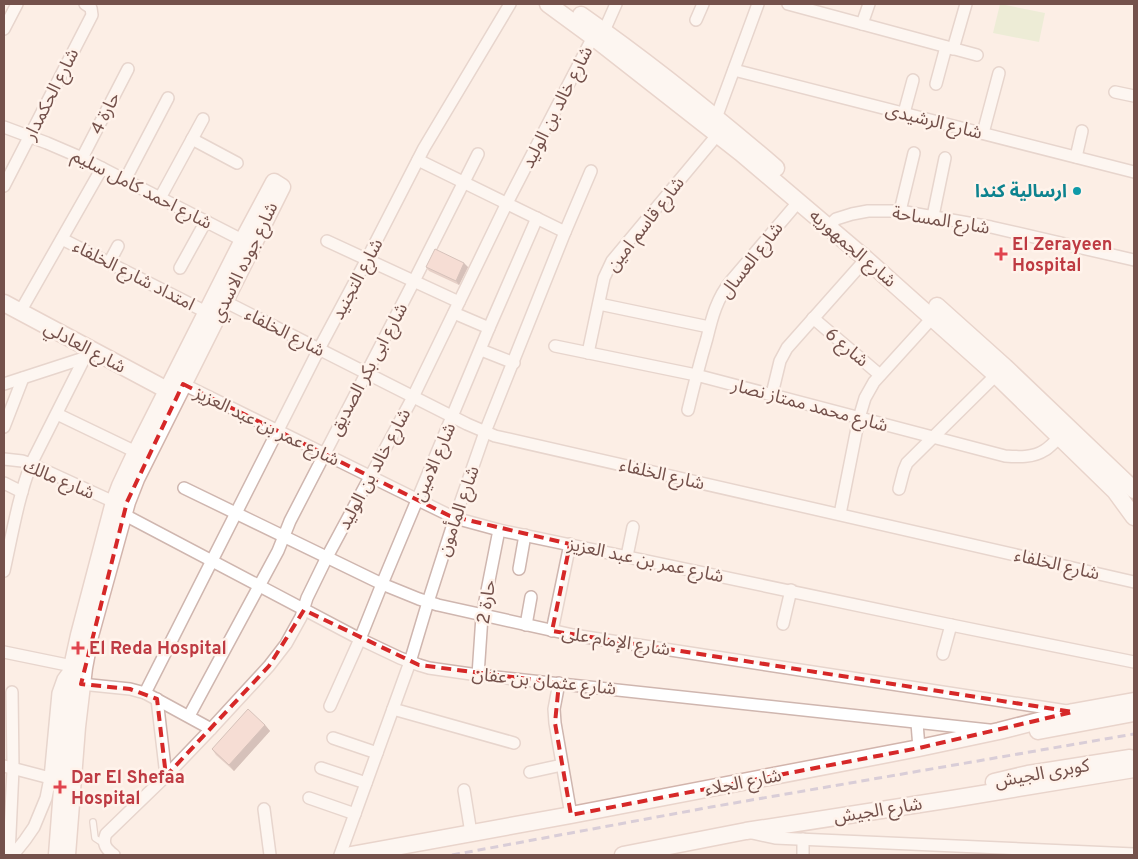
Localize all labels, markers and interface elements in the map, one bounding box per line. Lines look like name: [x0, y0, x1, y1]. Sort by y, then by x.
street label: شارع خالد بن الوليد: [518, 43, 600, 173]
street label: شارع الحكمدار: [19, 45, 86, 146]
street label: حارة 4: [86, 89, 127, 139]
street label: شارع الرشيدى: [883, 99, 984, 147]
street label: شارع احمد كامل سليم: [67, 145, 215, 236]
street label: شارع قاسم امين: [602, 173, 691, 278]
place label: ارسالية كندا: [975, 181, 1067, 204]
marker: ارسالية كندا: [1071, 185, 1083, 197]
street label: شارع جوده الاسدي: [206, 199, 285, 327]
street label: شارع المساحة: [890, 202, 991, 242]
street label: شارع الجمهوريه: [803, 205, 900, 294]
street label: شارع العسال: [715, 218, 790, 304]
place label: El Zerayeen Hospital: [1012, 234, 1113, 278]
street label: شارع التجنيد: [327, 235, 390, 325]
street label: امتداد شارع الخلفاء: [68, 236, 198, 318]
marker: El Zerayeen Hospital: [994, 247, 1008, 261]
street label: شارع ابى بكر الصديق: [325, 299, 415, 440]
street label: شارع الخلفاء: [240, 303, 328, 364]
street label: شارع العادلي: [39, 317, 129, 380]
street label: شارع 6: [819, 323, 873, 374]
street label: شارع محمد ممتاز نصار: [728, 374, 890, 439]
street label: شارع عمر بن عبد العزيز: [189, 382, 343, 473]
street label: شارع خالد بن الوليد: [334, 405, 418, 535]
street label: شارع الامين: [409, 420, 463, 506]
street label: شارع مالك: [19, 455, 98, 507]
street label: شارع الخلفاء: [617, 455, 706, 497]
street label: شارع المأمون: [432, 463, 487, 560]
street label: شارع عمر بن عبد العزيز: [564, 533, 726, 590]
street label: شارع الخلفاء: [1012, 545, 1101, 587]
street label: حارة 2: [473, 579, 502, 626]
street label: شارع الإمام على: [560, 623, 672, 663]
place label: El Reda Hospital: [89, 638, 227, 661]
marker: El Reda Hospital: [71, 641, 85, 655]
street label: شارع عثمان بن عفان: [470, 663, 617, 703]
street label: كوبرى الجيش: [993, 755, 1092, 794]
street label: شارع الجلاء: [703, 765, 784, 803]
place label: Dar El Shefaa Hospital: [71, 767, 185, 811]
marker: Dar El Shefaa Hospital: [53, 780, 67, 794]
street label: شارع الجيش: [832, 793, 924, 831]

